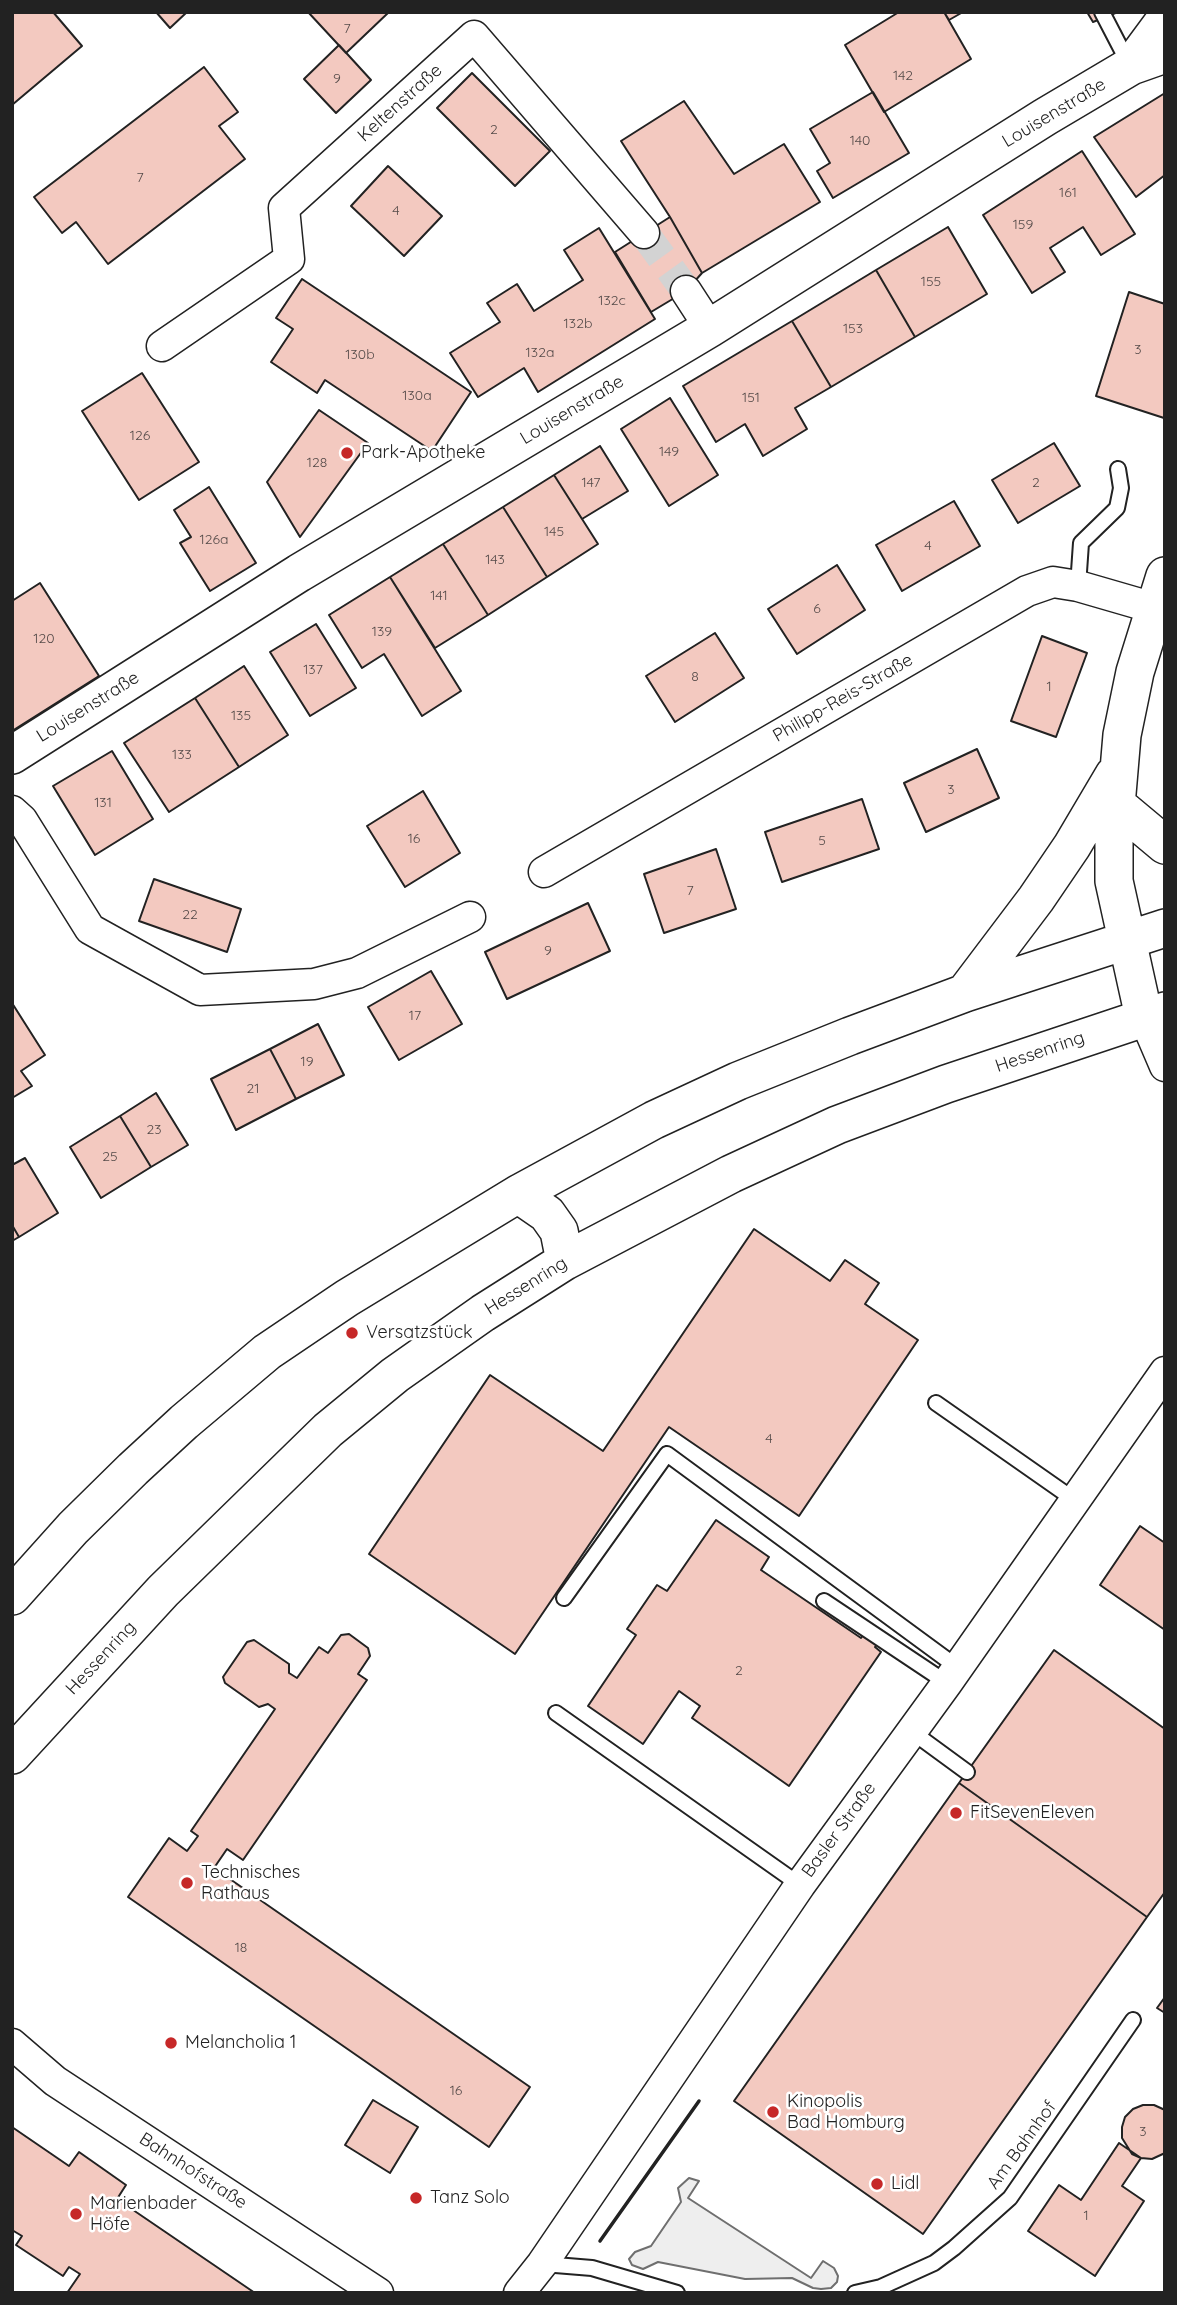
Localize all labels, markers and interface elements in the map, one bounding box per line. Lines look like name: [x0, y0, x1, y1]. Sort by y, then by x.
house number: 7: [343, 21, 351, 37]
street label: Keltenstraße: [353, 60, 447, 146]
house number: 142: [893, 68, 913, 84]
house number: 9: [333, 71, 341, 87]
street label: Louisenstraße: [998, 74, 1110, 152]
house number: 2: [490, 122, 498, 138]
house number: 140: [850, 133, 870, 149]
house number: 7: [136, 170, 144, 186]
house number: 161: [1059, 185, 1077, 201]
house number: 4: [392, 203, 400, 219]
house number: 159: [1013, 217, 1033, 233]
house number: 155: [921, 274, 941, 290]
house number: 132c: [598, 293, 626, 309]
house number: 132b: [564, 316, 592, 332]
house number: 153: [843, 321, 863, 337]
house number: 3: [1134, 342, 1142, 358]
house number: 132a: [526, 345, 554, 361]
house number: 130b: [345, 347, 375, 363]
street label: Louisenstraße: [516, 371, 628, 449]
house number: 130a: [402, 388, 432, 404]
house number: 151: [742, 390, 760, 406]
house number: 126: [130, 428, 150, 444]
place label: Park-Apotheke: [361, 442, 485, 464]
house number: 149: [659, 444, 679, 460]
marker: Park-Apotheke: [339, 445, 355, 461]
house number: 128: [307, 455, 327, 471]
house number: 147: [581, 475, 601, 491]
house number: 2: [1032, 475, 1040, 491]
house number: 145: [544, 524, 564, 540]
house number: 126a: [200, 532, 228, 548]
house number: 4: [924, 538, 932, 554]
house number: 143: [485, 552, 505, 568]
house number: 141: [430, 588, 448, 604]
house number: 6: [813, 601, 821, 617]
house number: 139: [372, 624, 392, 640]
house number: 120: [33, 631, 55, 647]
street label: Philipp-Reis-Straße: [769, 649, 917, 747]
house number: 137: [303, 662, 323, 678]
street label: Louisenstraße: [33, 667, 143, 747]
house number: 8: [691, 669, 699, 685]
house number: 1: [1046, 679, 1052, 695]
house number: 135: [231, 708, 251, 724]
house number: 133: [172, 747, 192, 763]
house number: 3: [947, 782, 955, 798]
house number: 131: [94, 795, 112, 811]
house number: 16: [408, 831, 420, 847]
house number: 5: [818, 833, 826, 849]
house number: 7: [686, 883, 694, 899]
house number: 22: [182, 907, 198, 923]
house number: 9: [544, 943, 552, 959]
house number: 17: [409, 1008, 421, 1024]
street label: Hessenring: [993, 1027, 1087, 1077]
house number: 19: [301, 1054, 313, 1070]
house number: 21: [247, 1081, 259, 1097]
house number: 23: [146, 1122, 162, 1138]
house number: 25: [102, 1149, 118, 1165]
street label: Hessenring: [481, 1252, 571, 1320]
place label: Versatzstück: [366, 1322, 473, 1344]
marker: Versatzstück: [344, 1325, 360, 1341]
house number: 4: [765, 1431, 773, 1447]
street label: Hessenring: [61, 1617, 141, 1699]
house number: 2: [735, 1663, 743, 1679]
street label: Basler Straße: [797, 1778, 881, 1882]
place label: FitSevenEleven: [970, 1802, 1095, 1824]
marker: FitSevenEleven: [948, 1805, 964, 1821]
place label: Technisches Rathaus: [201, 1862, 300, 1904]
marker: Technisches Rathaus: [179, 1875, 195, 1891]
house number: 18: [235, 1940, 247, 1956]
place label: Melancholia 1: [185, 2032, 296, 2054]
marker: Melancholia 1: [163, 2035, 179, 2051]
house number: 16: [450, 2083, 462, 2099]
place label: Kinopolis Bad Homburg: [787, 2091, 905, 2134]
street label: Am Bahnhof: [983, 2097, 1061, 2193]
marker: Kinopolis Bad Homburg: [765, 2104, 781, 2120]
house number: 3: [1139, 2124, 1147, 2140]
street label: Bahnhofstraße: [135, 2128, 251, 2214]
place label: Lidl: [891, 2173, 919, 2195]
marker: Lidl: [869, 2176, 885, 2192]
place label: Tanz Solo: [430, 2187, 510, 2209]
marker: Tanz Solo: [408, 2190, 424, 2206]
place label: Marienbader Höfe: [90, 2193, 197, 2236]
marker: Marienbader Höfe: [68, 2206, 84, 2222]
house number: 1: [1083, 2208, 1089, 2224]

